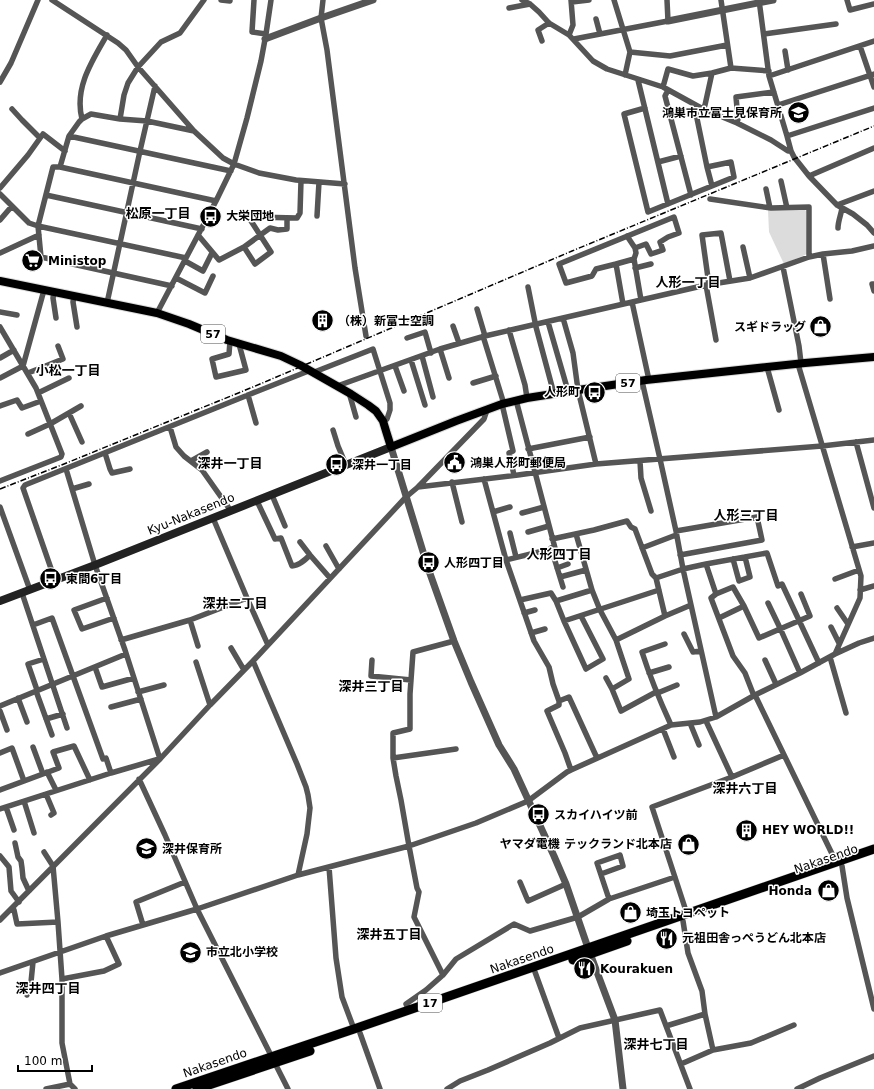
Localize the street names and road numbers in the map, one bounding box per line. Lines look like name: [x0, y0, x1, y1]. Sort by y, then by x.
road number: 57: [201, 325, 225, 343]
road number: 57: [616, 374, 640, 392]
street label: Kyu-Nakasendo: [145, 490, 237, 538]
street label: Nakasendo: [792, 842, 860, 876]
street label: Nakasendo: [488, 942, 556, 976]
road number: 17: [418, 994, 442, 1012]
street label: Nakasendo: [181, 1046, 249, 1080]

